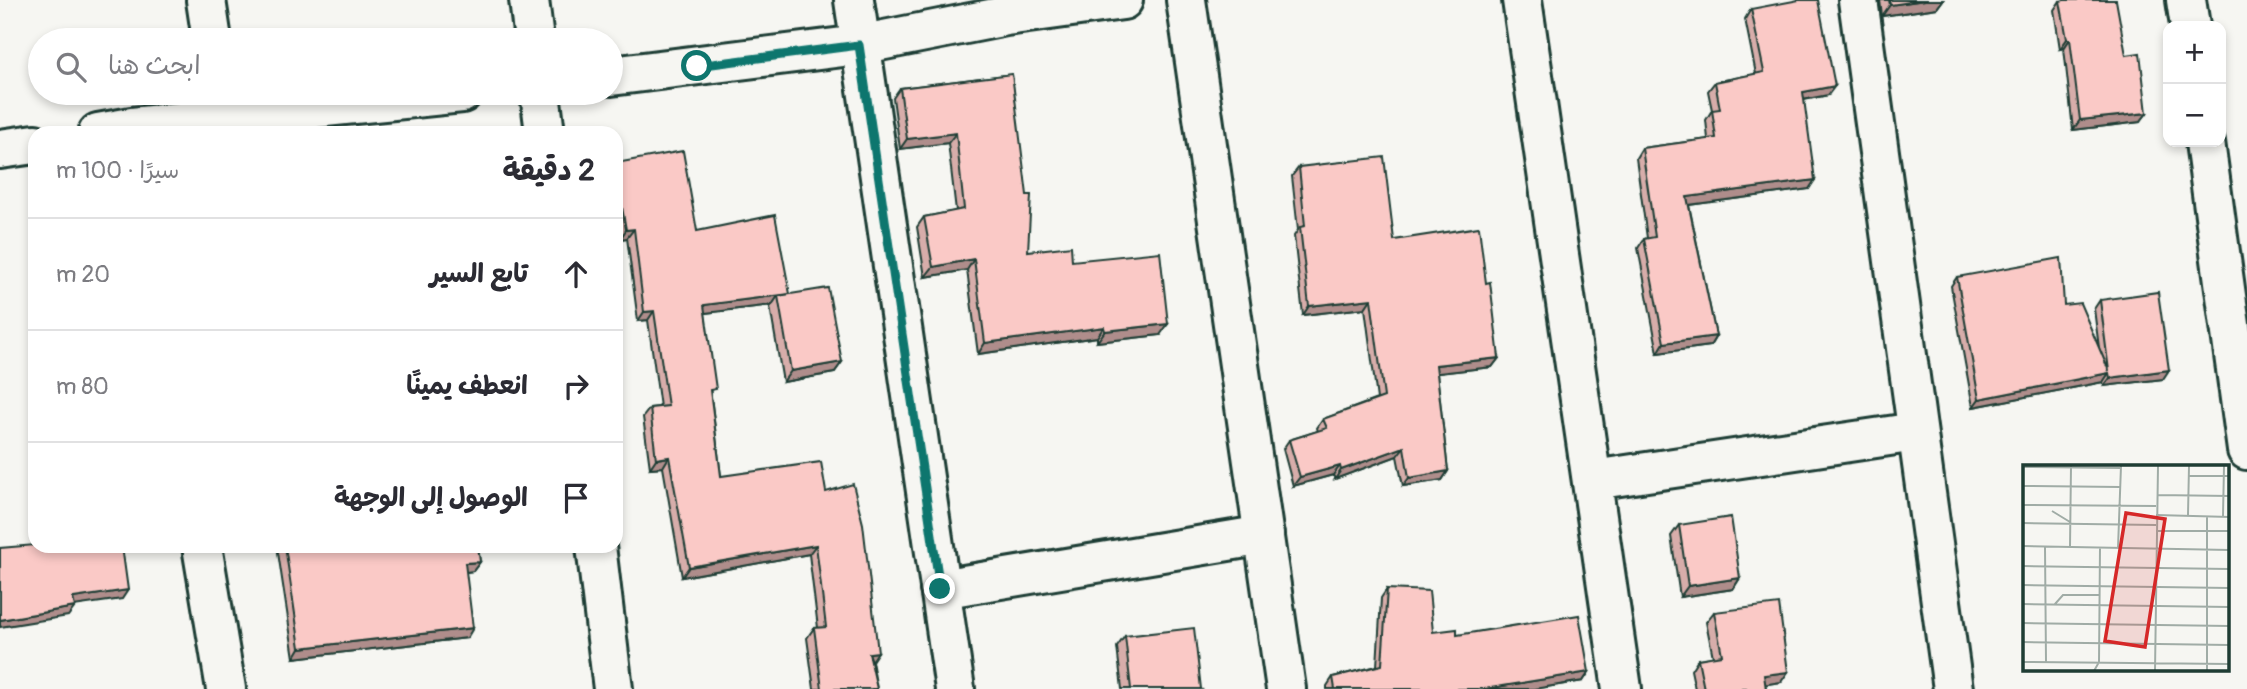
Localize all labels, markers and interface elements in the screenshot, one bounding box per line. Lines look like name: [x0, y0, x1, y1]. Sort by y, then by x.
map controls: [2163, 21, 2226, 147]
button: +: [2163, 21, 2226, 84]
search box: [28, 28, 623, 105]
icon: search: [52, 48, 90, 86]
text: ابحث هنا: [108, 50, 201, 82]
route start: [681, 50, 712, 81]
button: −: [2163, 84, 2226, 147]
text: 2 دقيقة: [503, 152, 595, 189]
text: سيرًا · 100 m: [56, 156, 179, 185]
icon: ahead: [557, 255, 595, 293]
text: تابع السير: [430, 258, 528, 290]
text: 20 m: [56, 260, 110, 289]
icon: right: [557, 367, 595, 405]
text: انعطف يمينًا: [406, 370, 528, 402]
text: 80 m: [56, 372, 109, 401]
inset map: [2023, 465, 2230, 672]
icon: arrive: [557, 479, 595, 517]
text: الوصول إلى الوجهة: [334, 482, 528, 514]
route end: [924, 573, 955, 604]

